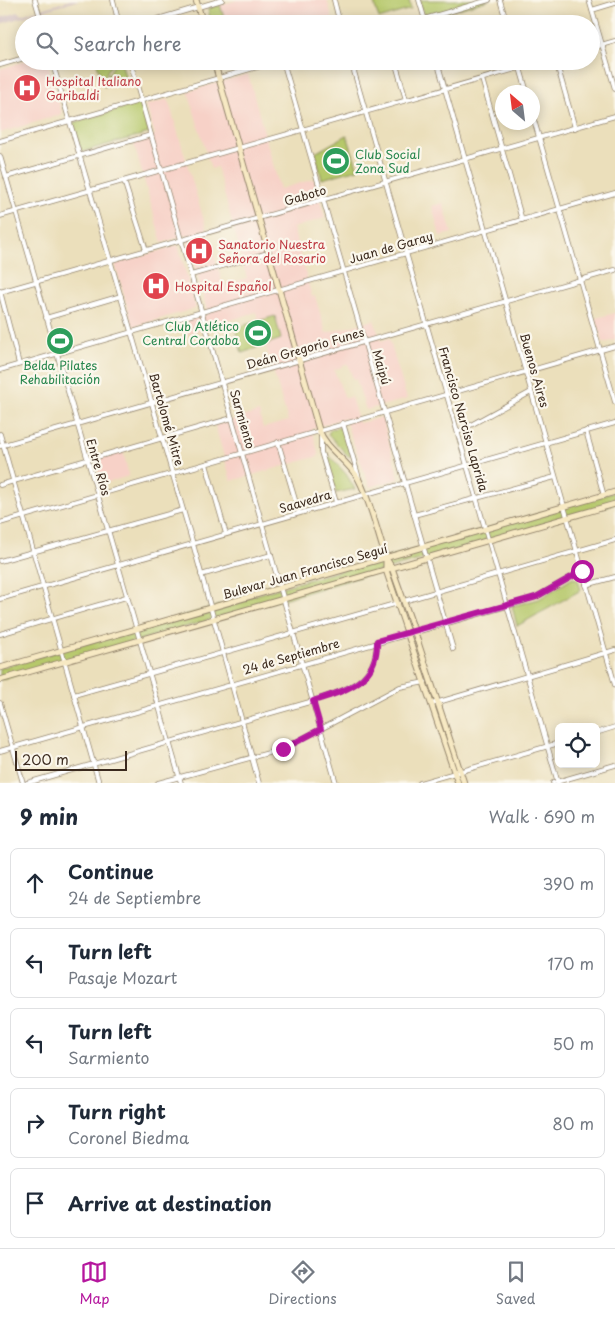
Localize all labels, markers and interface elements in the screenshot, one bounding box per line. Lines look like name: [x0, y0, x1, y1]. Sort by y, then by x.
search box: [15, 15, 600, 70]
icon: search: [33, 29, 61, 57]
text: Search here: [73, 29, 182, 57]
place label: Hospital Italiano Garibaldi: [46, 72, 142, 104]
hospital icon: Hospital Italiano Garibaldi: [12, 73, 42, 103]
north arrow: [495, 85, 540, 130]
place label: Club Social Zona Sud: [355, 145, 421, 177]
sports icon: Club Social Zona Sud: [321, 146, 351, 176]
street label: Gaboto: [282, 180, 328, 210]
street label: Juan de Garay: [347, 226, 435, 268]
place label: Sanatorio Nuestra Señora del Rosario: [218, 235, 326, 267]
hospital icon: Sanatorio Nuestra Señora del Rosario: [184, 236, 214, 266]
hospital icon: Hospital Español: [141, 271, 171, 301]
place label: Hospital Español: [175, 277, 271, 295]
place label: Club Atlético Central Cordoba: [142, 317, 240, 349]
sports icon: Club Atlético Central Cordoba: [243, 318, 273, 348]
street label: Deán Gregorio Funes: [244, 322, 367, 373]
sports icon: Belda Pilates Rehabilitación: [45, 326, 75, 356]
street label: Buenos Aires: [516, 331, 554, 410]
street label: Francisco Narciso Laprida: [435, 344, 493, 494]
street label: Maipú: [368, 347, 396, 387]
place label: Belda Pilates Rehabilitación: [20, 356, 100, 388]
street label: Bartolomé Mitre: [145, 370, 189, 468]
street label: Sarmiento: [226, 387, 260, 451]
street label: Entre Ríos: [82, 436, 116, 498]
street label: Saavedra: [277, 485, 334, 517]
street label: Bulevar Juan Francisco Seguí: [220, 539, 390, 603]
route start: [571, 560, 594, 583]
street label: 24 de Septiembre: [240, 633, 342, 678]
map controls: [555, 723, 600, 768]
button: locate: [555, 723, 600, 768]
route end: [272, 738, 295, 761]
scale bar: [15, 748, 128, 771]
text: 200 m: [22, 749, 69, 770]
text: 9 min: [20, 800, 78, 832]
text: Walk · 690 m: [489, 804, 595, 828]
text: Continue: [68, 857, 154, 885]
icon: ahead: [21, 869, 49, 897]
text: 390 m: [543, 871, 594, 895]
text: 24 de Septiembre: [68, 885, 201, 909]
text: Turn left: [68, 937, 152, 965]
icon: left: [21, 949, 49, 977]
text: 170 m: [548, 951, 594, 975]
text: Pasaje Mozart: [68, 965, 177, 989]
text: Turn left: [68, 1017, 152, 1045]
icon: left: [21, 1029, 49, 1057]
text: 50 m: [553, 1031, 594, 1055]
text: Sarmiento: [68, 1045, 150, 1069]
text: Turn right: [68, 1097, 166, 1125]
icon: right: [21, 1109, 49, 1137]
text: 80 m: [552, 1111, 594, 1135]
text: Coronel Biedma: [68, 1125, 189, 1149]
icon: arrive: [21, 1189, 49, 1217]
text: Arrive at destination: [68, 1189, 272, 1217]
tab: Map: [80, 1258, 109, 1309]
tab: Directions: [269, 1258, 337, 1309]
tab: Saved: [496, 1258, 535, 1309]

